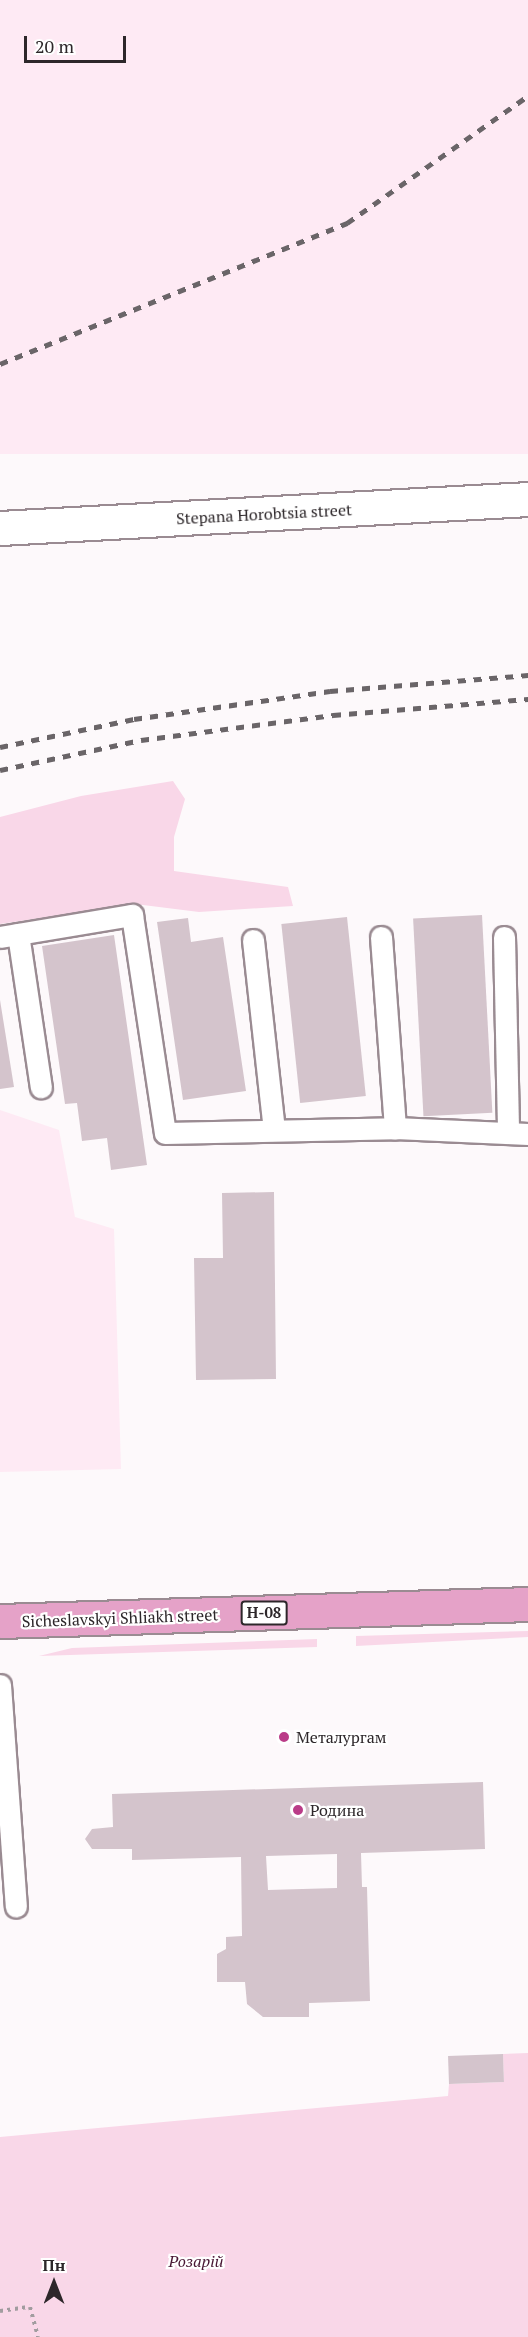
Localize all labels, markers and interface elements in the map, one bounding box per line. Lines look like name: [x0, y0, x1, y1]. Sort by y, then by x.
scale bar: [27, 24, 129, 62]
text: 20 m: [35, 34, 74, 58]
street label: Stepana Horobtsia street: [176, 500, 352, 528]
road number: Н-08: [240, 1601, 288, 1625]
street label: Sicheslavskyi Shliakh street: [22, 1605, 218, 1631]
place label: Металургам: [296, 1727, 386, 1747]
marker: Металургам: [277, 1730, 291, 1744]
place label: Родина: [310, 1800, 364, 1820]
marker: Родина: [291, 1803, 305, 1817]
park label: Розарій: [169, 2251, 223, 2271]
north arrow: [24, 2253, 84, 2313]
text: Пн: [43, 2254, 65, 2276]

